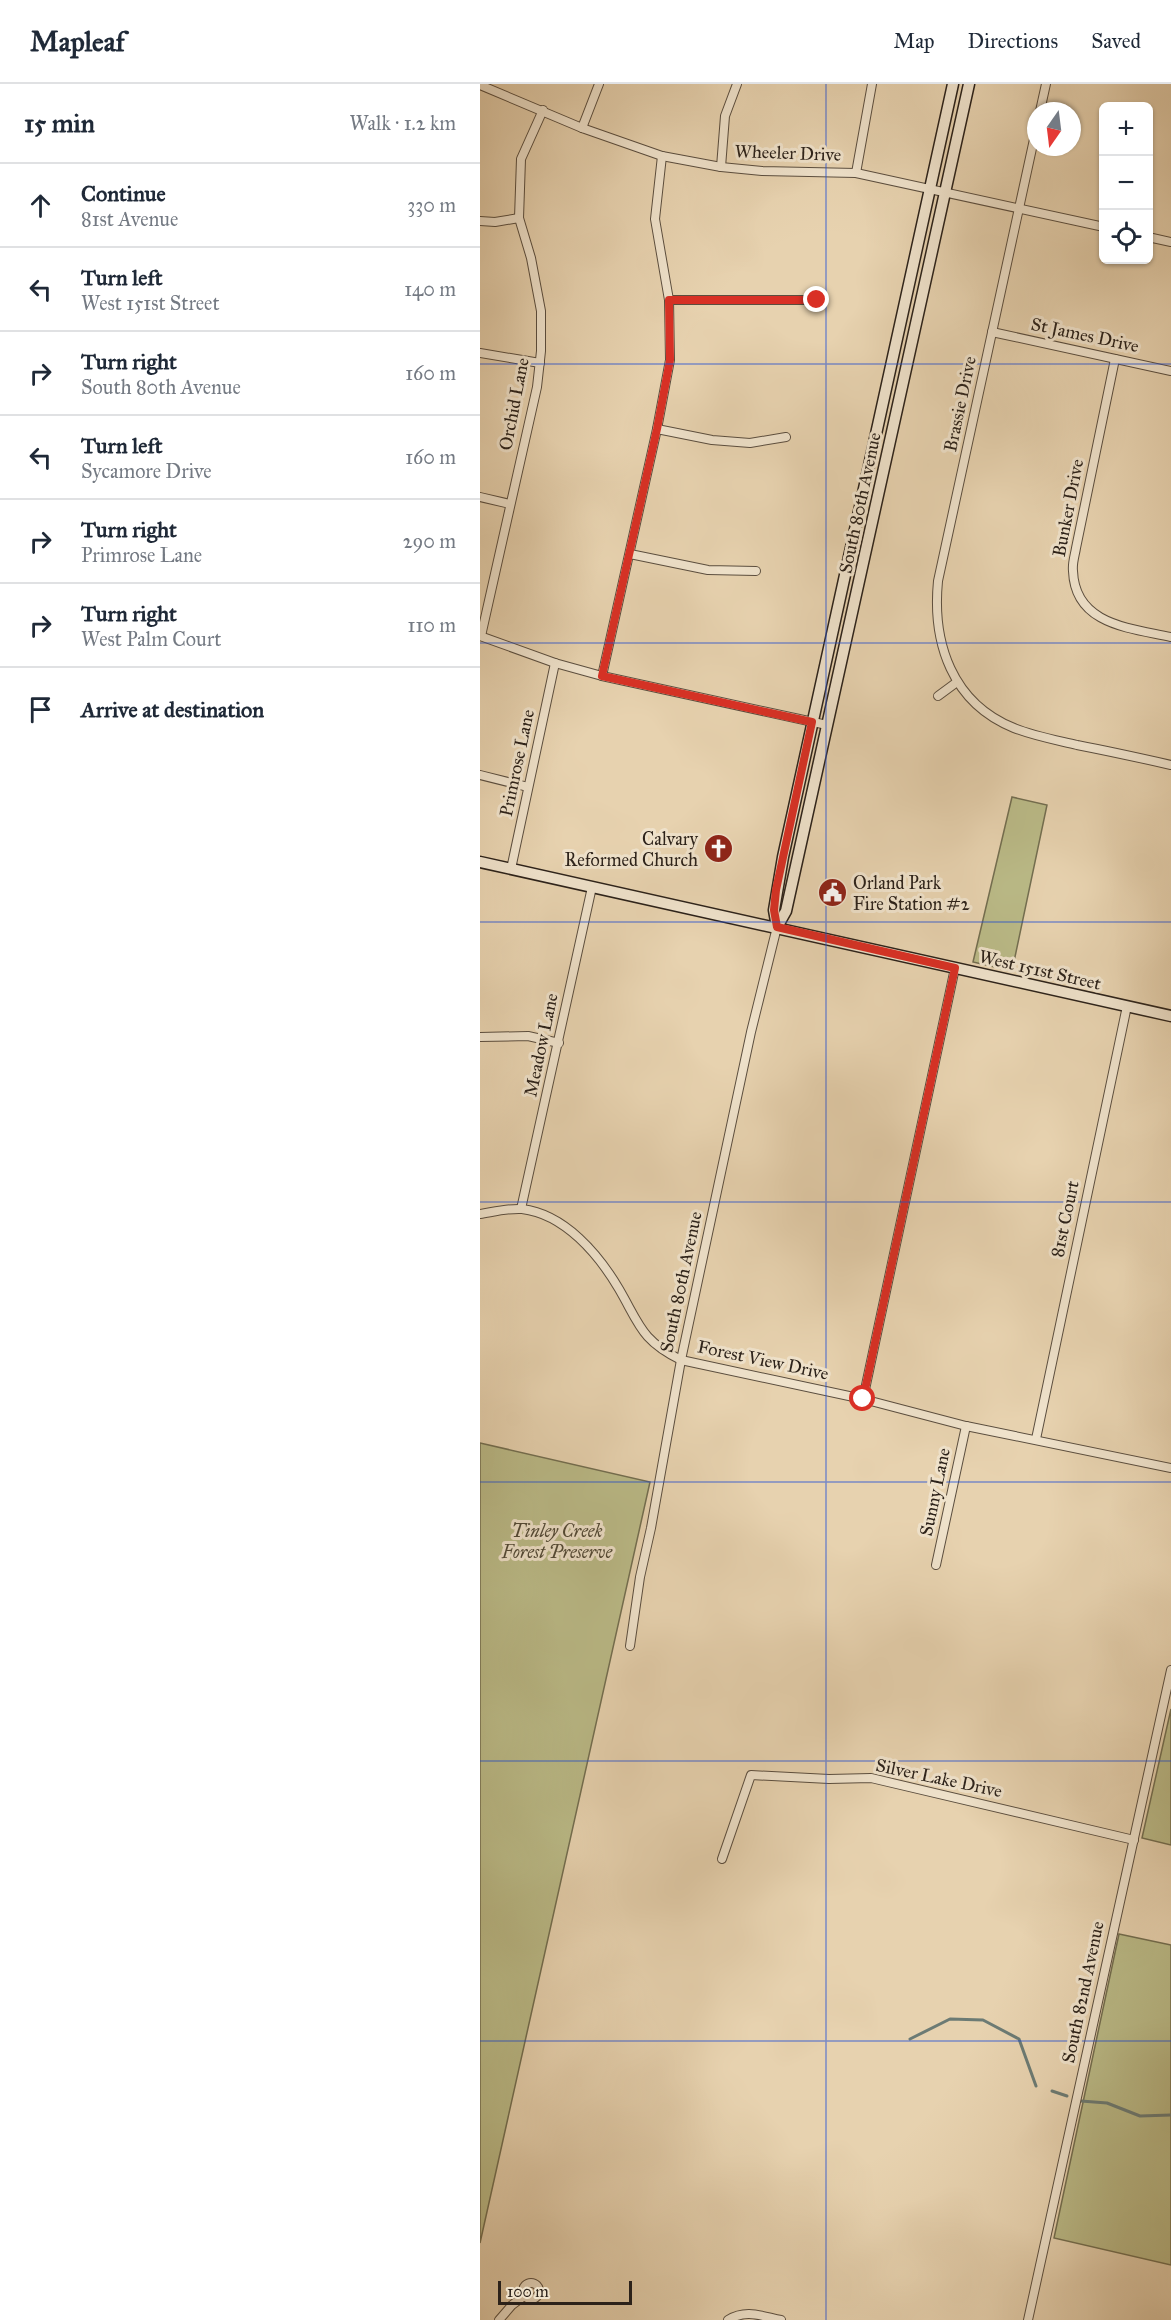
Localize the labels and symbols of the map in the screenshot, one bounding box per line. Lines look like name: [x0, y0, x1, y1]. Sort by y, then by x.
north arrow: [1027, 102, 1081, 156]
street label: Wheeler Drive: [734, 140, 842, 166]
route end: [803, 286, 829, 312]
street label: St James Drive: [1029, 313, 1141, 358]
street label: Brassie Drive: [939, 354, 981, 454]
street label: Orchid Lane: [494, 356, 534, 452]
street label: South 80th Avenue: [834, 430, 886, 576]
street label: Bunker Drive: [1048, 457, 1088, 559]
street label: Primrose Lane: [495, 707, 539, 819]
place label: Calvary Reformed Church: [565, 828, 699, 871]
church icon: Calvary Reformed Church: [703, 833, 735, 865]
place label: Orland Park Fire Station #2: [853, 872, 970, 915]
public building icon: Orland Park Fire Station #2: [816, 877, 848, 909]
street label: West 151st Street: [977, 945, 1104, 995]
street label: Meadow Lane: [519, 991, 563, 1099]
street label: 81st Court: [1046, 1178, 1084, 1259]
street label: South 80th Avenue: [655, 1209, 707, 1355]
street label: Forest View Drive: [695, 1335, 831, 1385]
route start: [849, 1385, 875, 1411]
street label: Sunny Lane: [915, 1446, 955, 1538]
park label: Tinley Creek Forest Preserve: [501, 1520, 613, 1563]
street label: Silver Lake Drive: [874, 1754, 1004, 1802]
street label: South 82nd Avenue: [1057, 1919, 1109, 2065]
scale bar: [498, 2278, 632, 2306]

